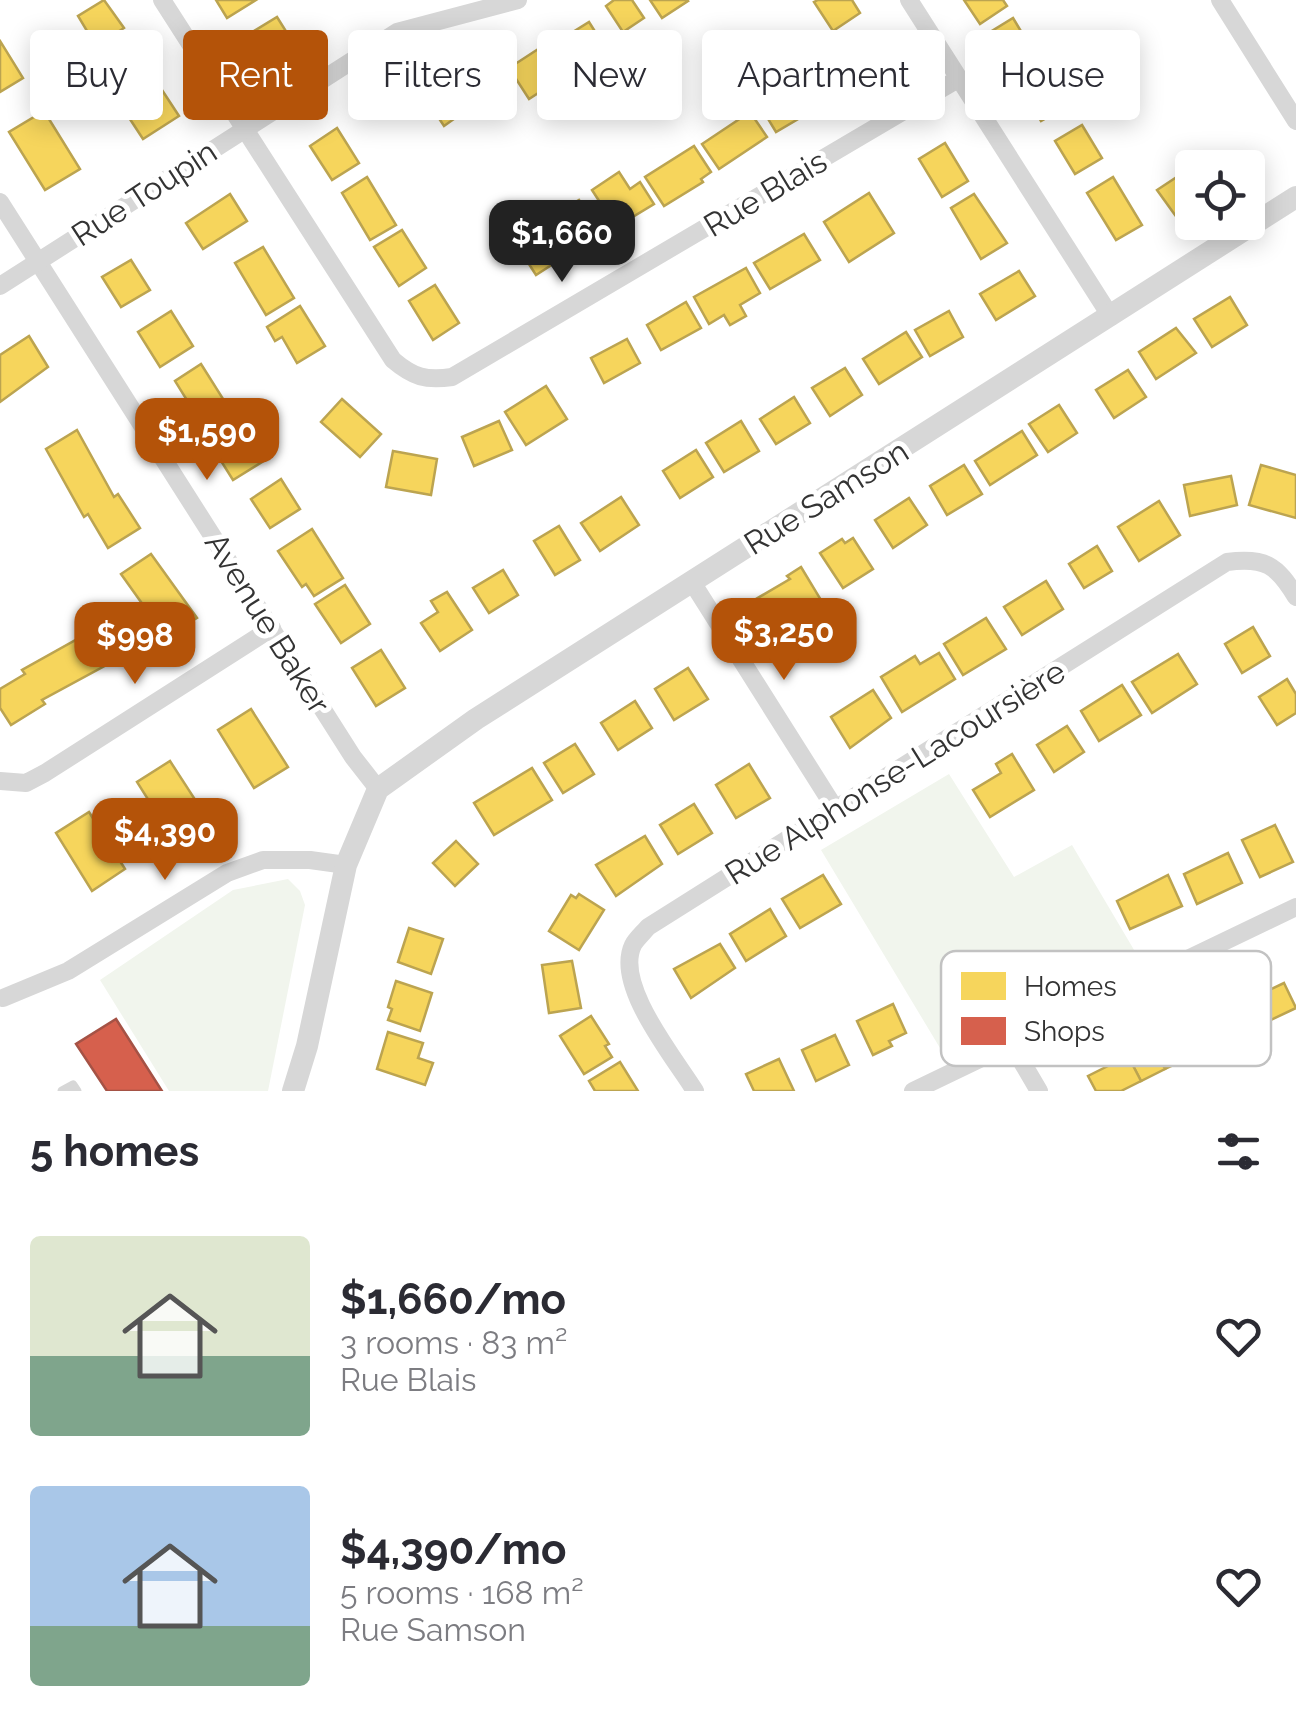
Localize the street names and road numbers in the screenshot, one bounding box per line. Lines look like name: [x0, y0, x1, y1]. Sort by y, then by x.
street label: Rue Toupin: [65, 133, 223, 253]
street label: Rue Blais: [697, 142, 833, 244]
street label: Rue Samson: [737, 432, 915, 562]
street label: Avenue Baker: [198, 526, 338, 720]
street label: Rue Alphonse-Lacoursière: [718, 652, 1072, 892]

